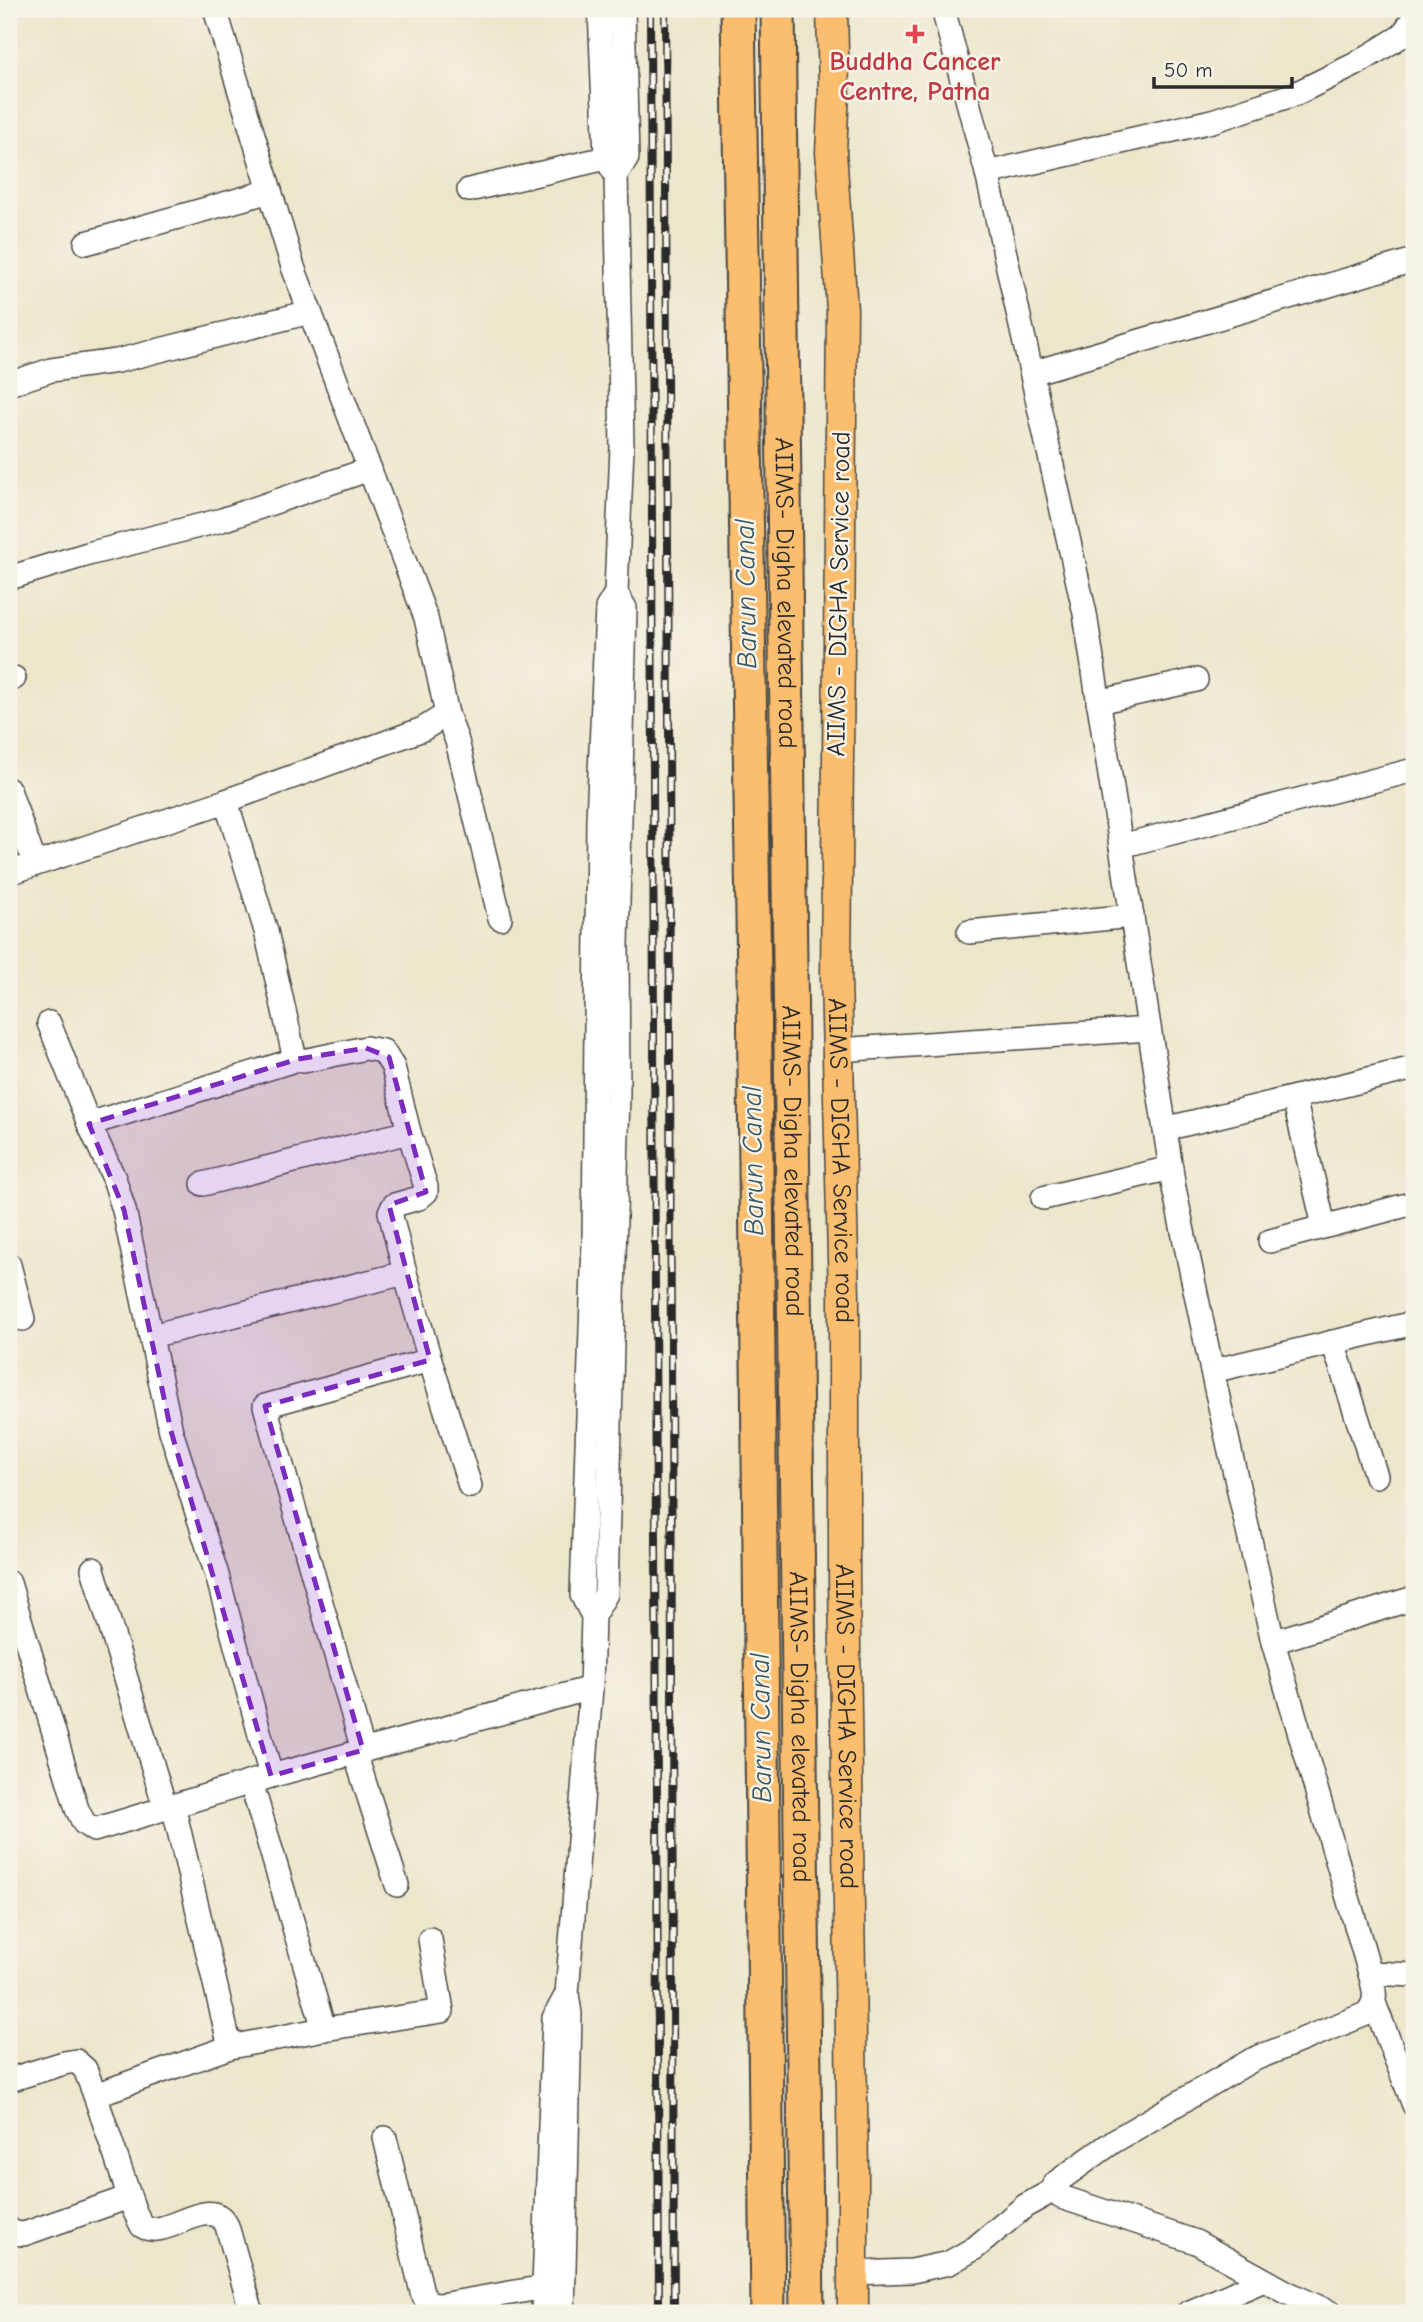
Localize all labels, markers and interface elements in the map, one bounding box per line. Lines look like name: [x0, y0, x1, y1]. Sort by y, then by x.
marker: Buddha Cancer Centre, Patna: [905, 24, 925, 44]
scale bar: [1154, 46, 1292, 90]
place label: Buddha Cancer Centre, Patna: [829, 47, 1001, 107]
text: 50 m: [1164, 58, 1213, 82]
street label: AIIMS - DIGHA Service road: [821, 431, 857, 757]
street label: AIIMS- Digha elevated road: [768, 437, 802, 749]
water label: Barun Canal: [729, 518, 763, 669]
street label: AIIMS - DIGHA Service road: [822, 997, 859, 1323]
street label: AIIMS- Digha elevated road: [776, 1005, 809, 1317]
water label: Barun Canal: [736, 1085, 770, 1236]
street label: AIIMS - DIGHA Service road: [829, 1564, 864, 1889]
street label: AIIMS- Digha elevated road: [783, 1571, 817, 1883]
water label: Barun Canal: [744, 1652, 778, 1803]

